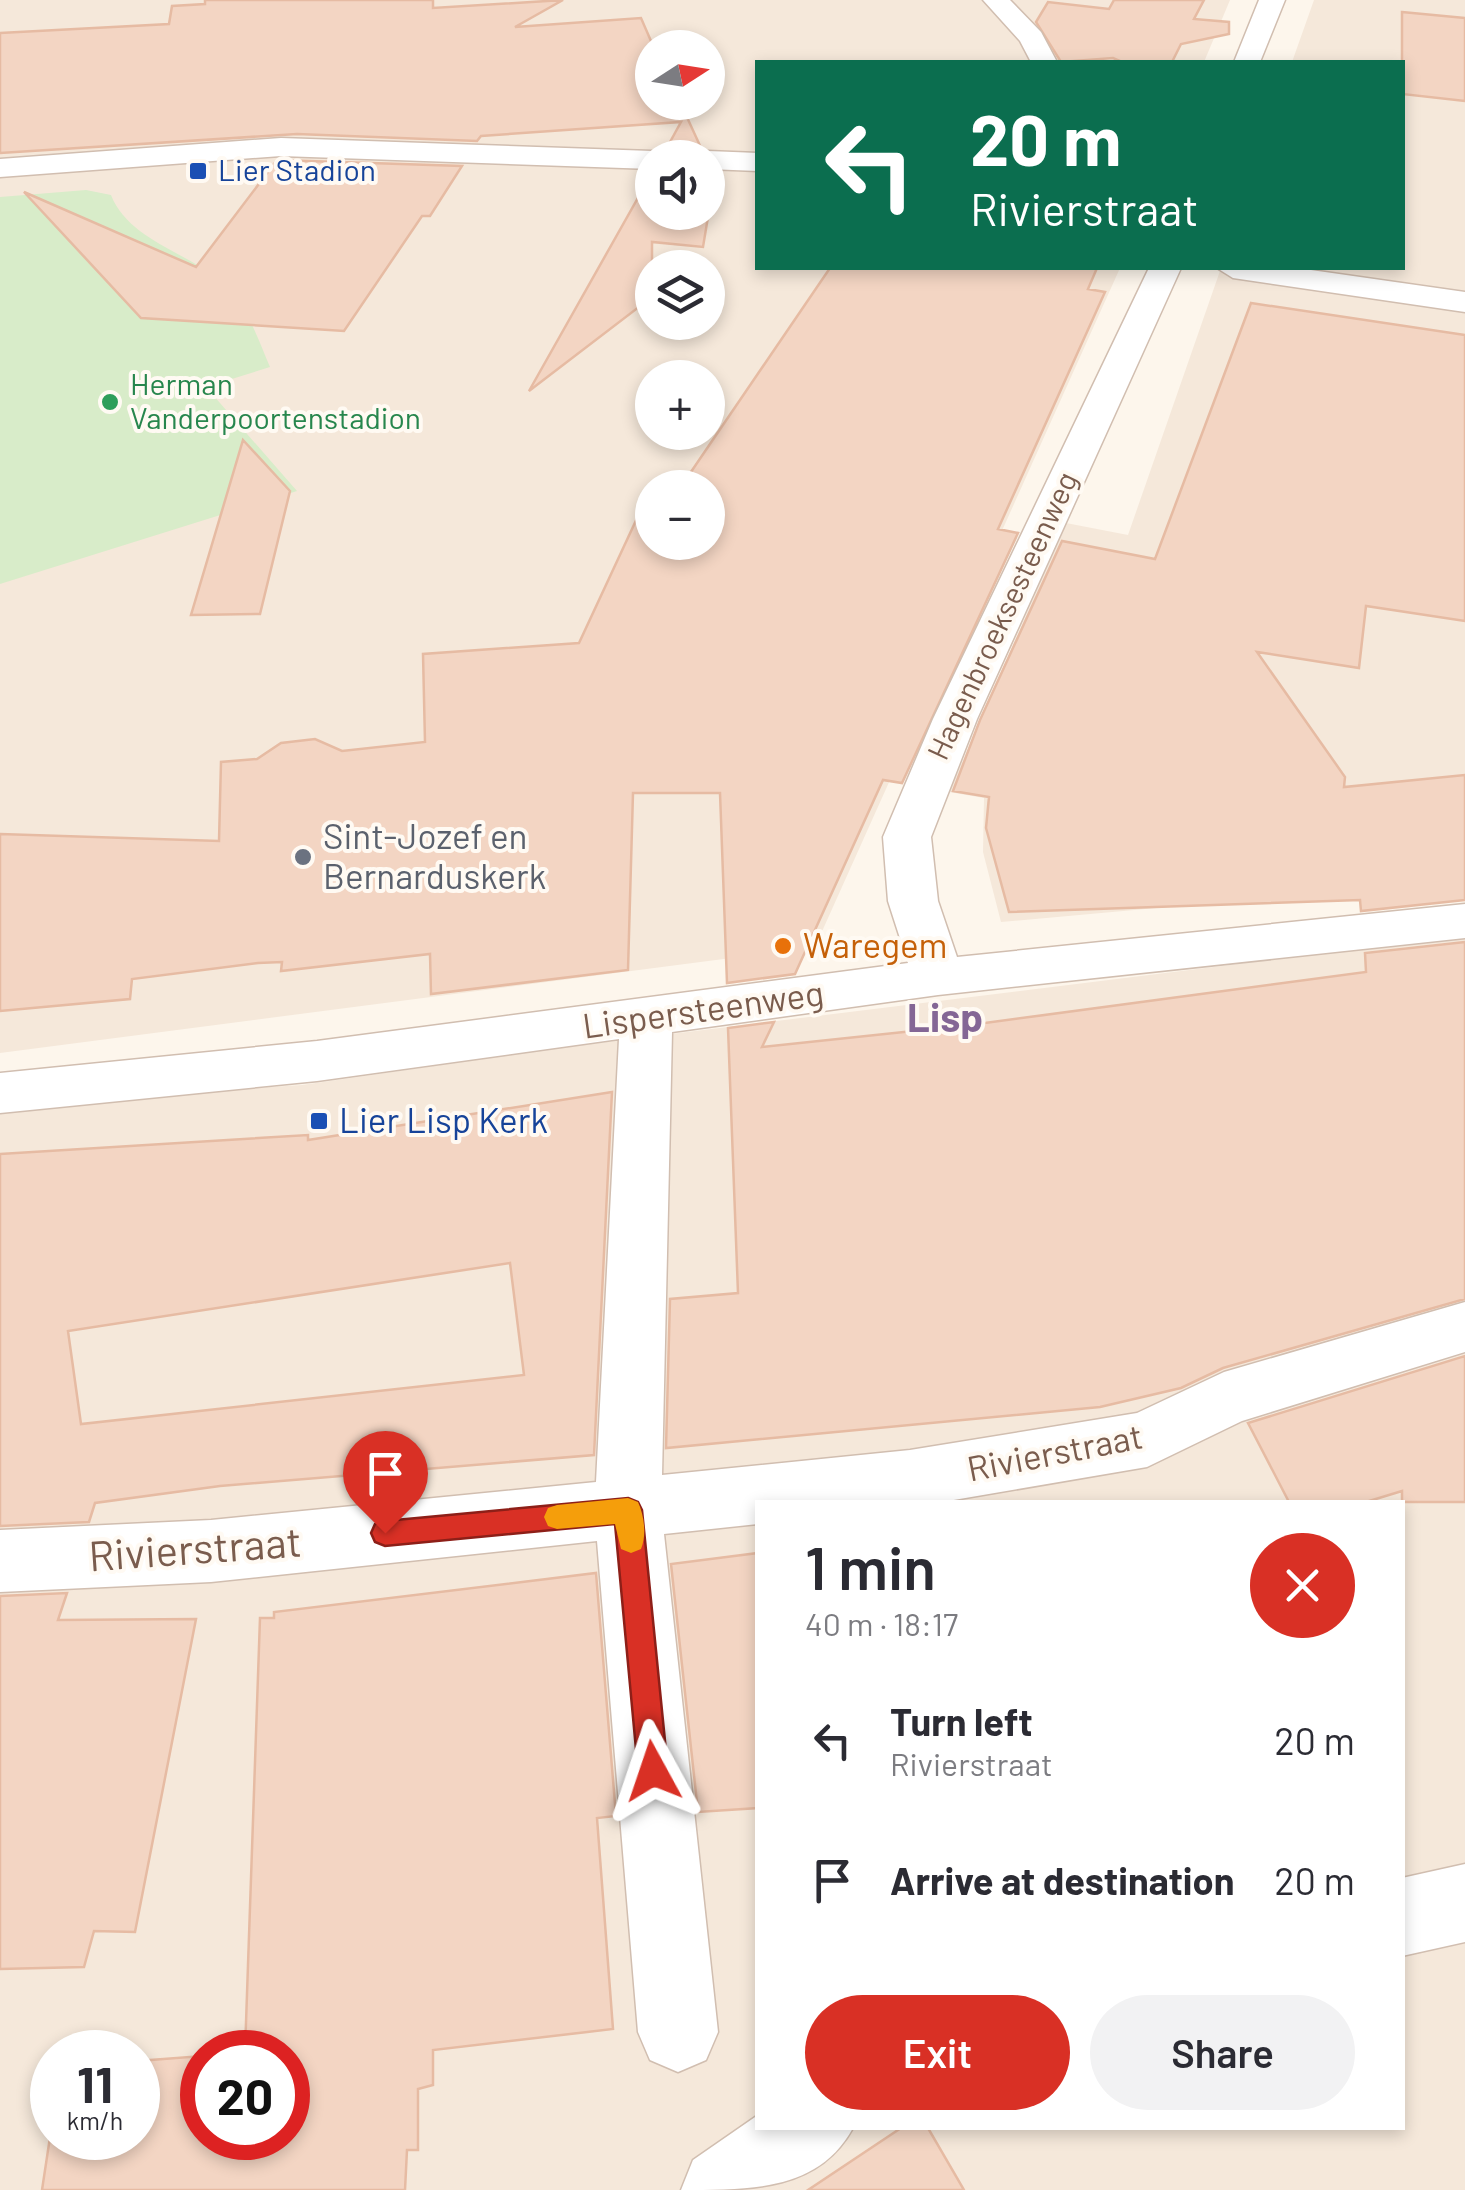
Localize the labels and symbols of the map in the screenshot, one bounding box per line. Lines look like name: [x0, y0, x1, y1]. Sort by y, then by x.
north arrow: [635, 30, 725, 120]
place label: Lier Stadion: [218, 151, 376, 187]
marker: Lier Stadion: [187, 160, 209, 182]
place label: Herman Vanderpoortenstadion: [130, 365, 421, 435]
marker: Herman Vanderpoortenstadion: [99, 391, 121, 413]
street label: Hagenbroeksesteenweg: [919, 465, 1084, 765]
place label: Sint-Jozef en Bernarduskerk: [323, 814, 546, 896]
marker: Sint-Jozef en Bernarduskerk: [292, 846, 314, 868]
place label: Waregem: [803, 923, 947, 965]
marker: Waregem: [772, 935, 794, 957]
street label: Lispersteenweg: [580, 970, 826, 1046]
district label: Lisp: [907, 992, 983, 1040]
place label: Lier Lisp Kerk: [339, 1098, 548, 1140]
marker: Lier Lisp Kerk: [308, 1110, 330, 1132]
street label: Rivierstraat: [963, 1413, 1146, 1489]
pin: [343, 1431, 428, 1534]
street label: Rivierstraat: [87, 1515, 303, 1579]
position arrow: [601, 1719, 705, 1823]
speed limit sign: 20: [180, 2030, 310, 2160]

